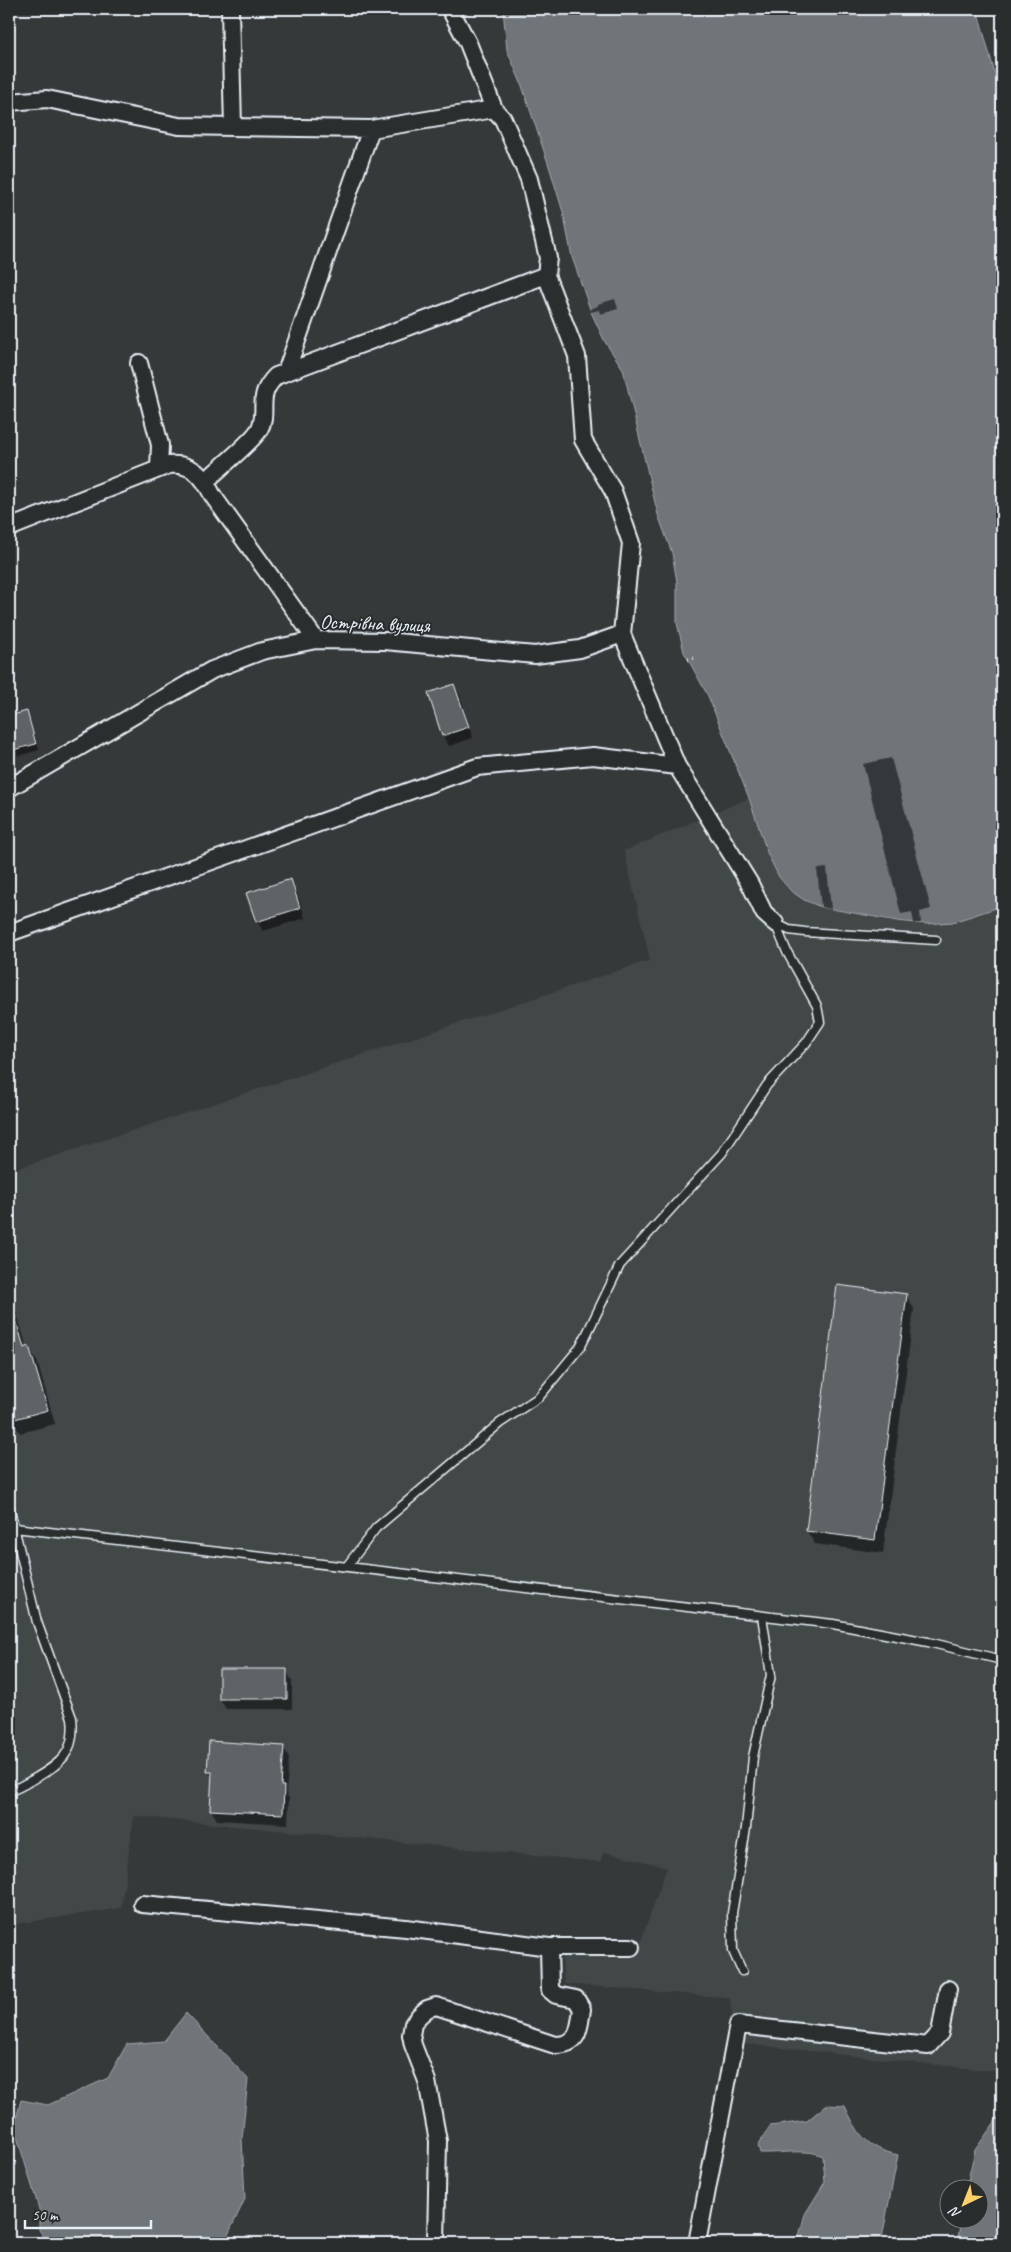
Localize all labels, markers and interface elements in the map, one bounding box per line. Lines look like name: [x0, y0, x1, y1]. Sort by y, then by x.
street label: Острівна вулиця: [319, 609, 431, 638]
north arrow: [938, 2180, 988, 2230]
scale bar: [25, 2197, 151, 2229]
text: N: [945, 2202, 964, 2222]
text: 50 m: [32, 2206, 59, 2225]

